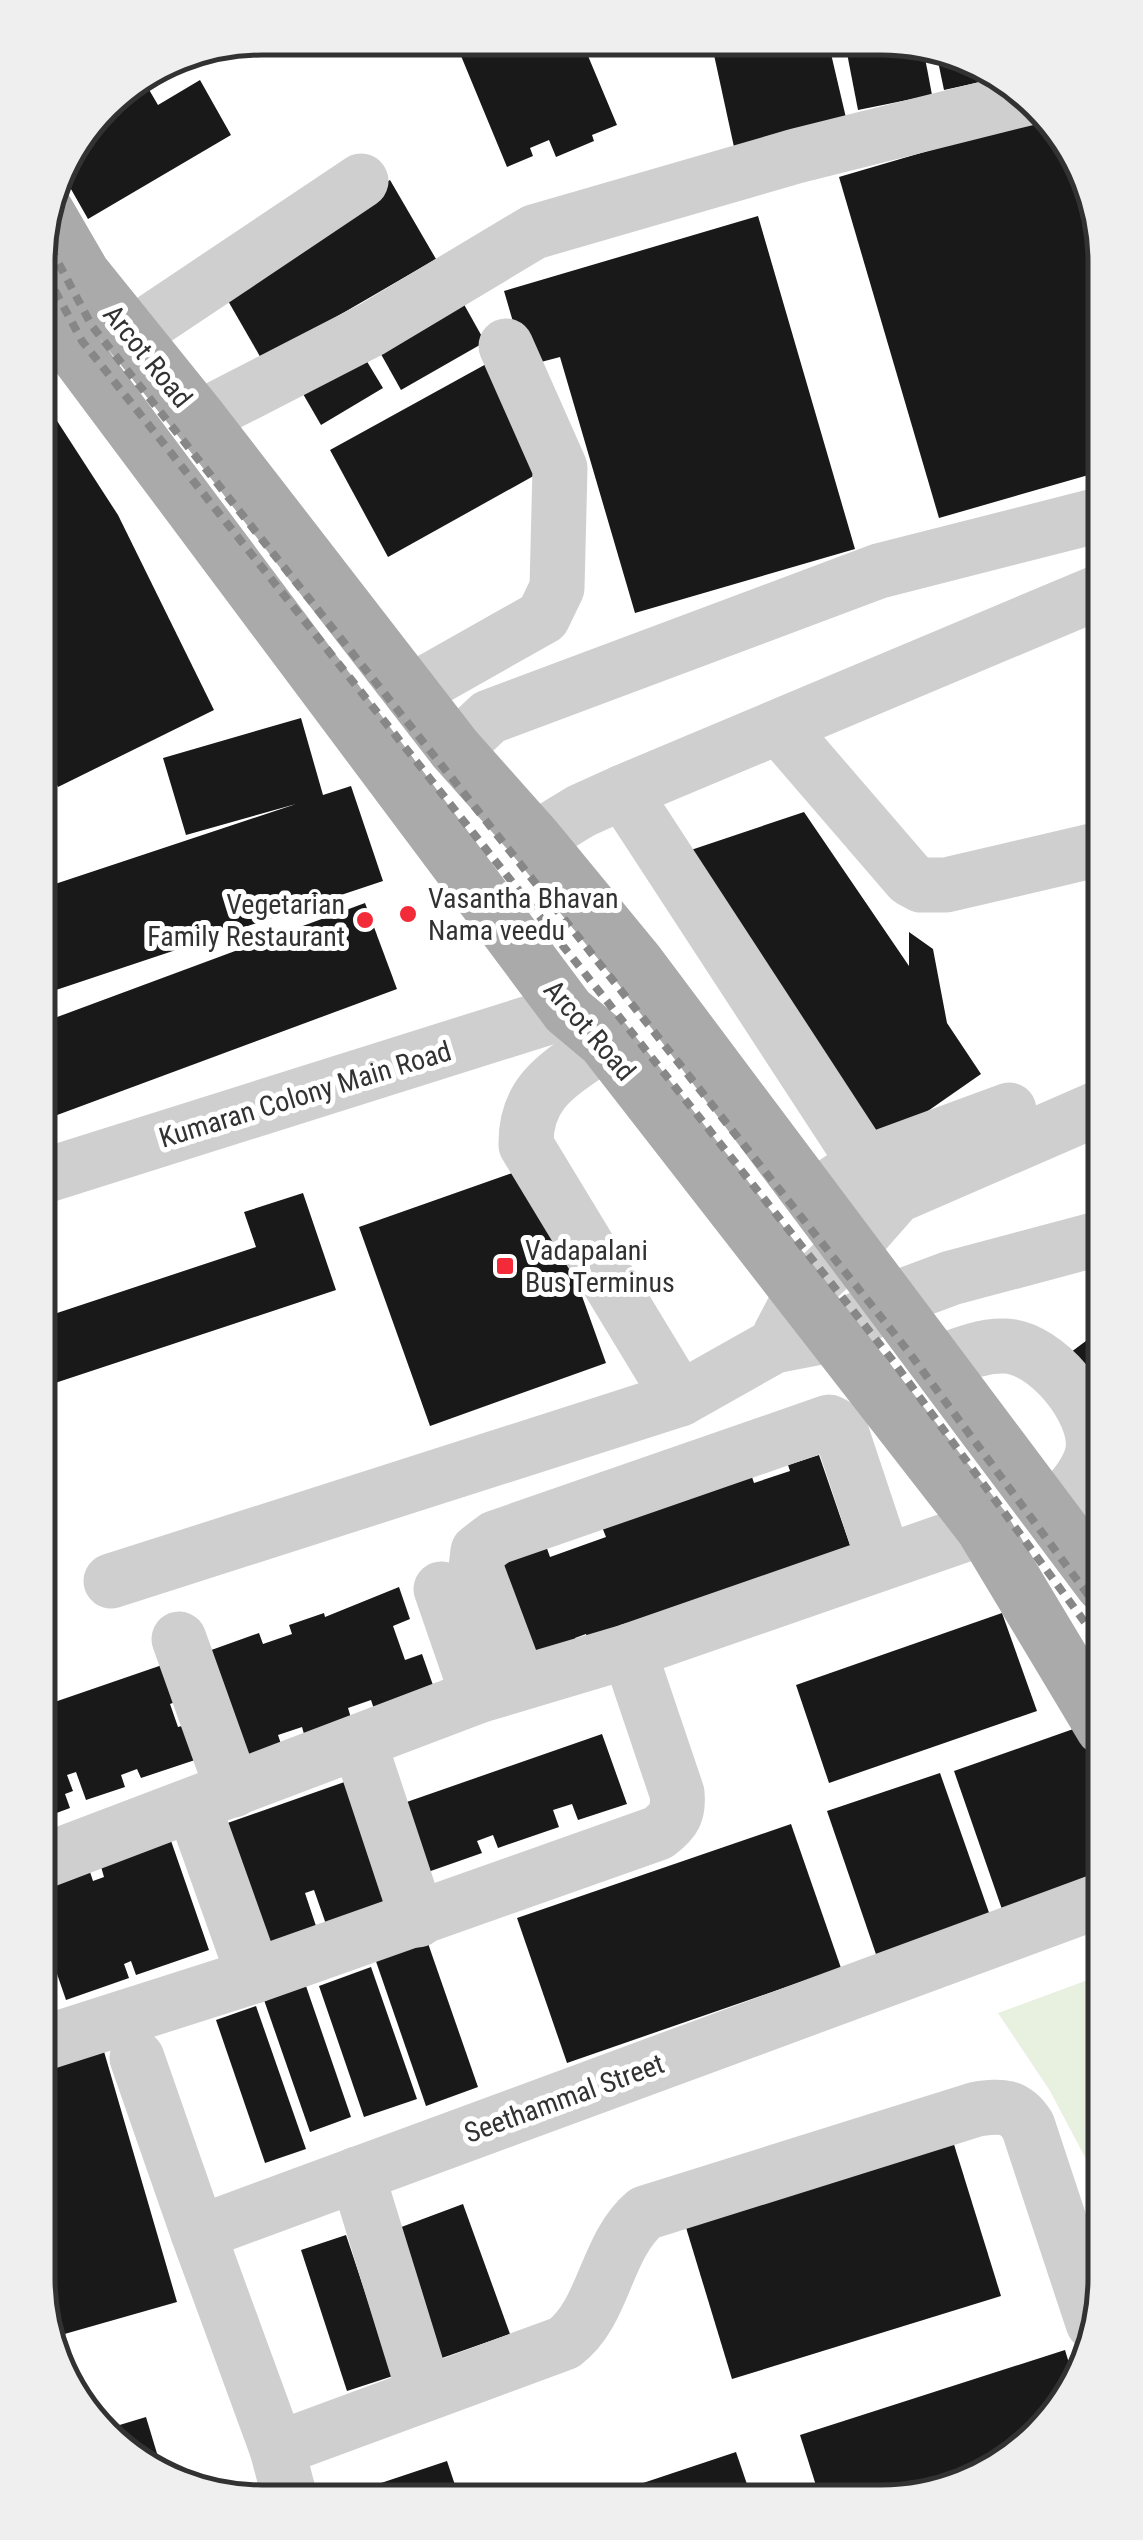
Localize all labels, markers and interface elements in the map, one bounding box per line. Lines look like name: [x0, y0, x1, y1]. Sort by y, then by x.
street label: Arcot Road: [96, 298, 199, 414]
place label: Vasantha Bhavan Nama veedu: [428, 882, 619, 947]
place label: Vegetarian Family Restaurant: [147, 888, 345, 953]
marker: Vasantha Bhavan Nama veedu: [397, 903, 419, 925]
marker: Vegetarian Family Restaurant: [354, 909, 376, 931]
street label: Arcot Road: [537, 973, 642, 1087]
street label: Kumaran Colony Main Road: [155, 1034, 455, 1155]
place label: Vadapalani Bus Terminus: [525, 1234, 675, 1299]
marker: Vadapalani Bus Terminus: [494, 1255, 516, 1277]
street label: Seethammal Street: [460, 2047, 668, 2150]

